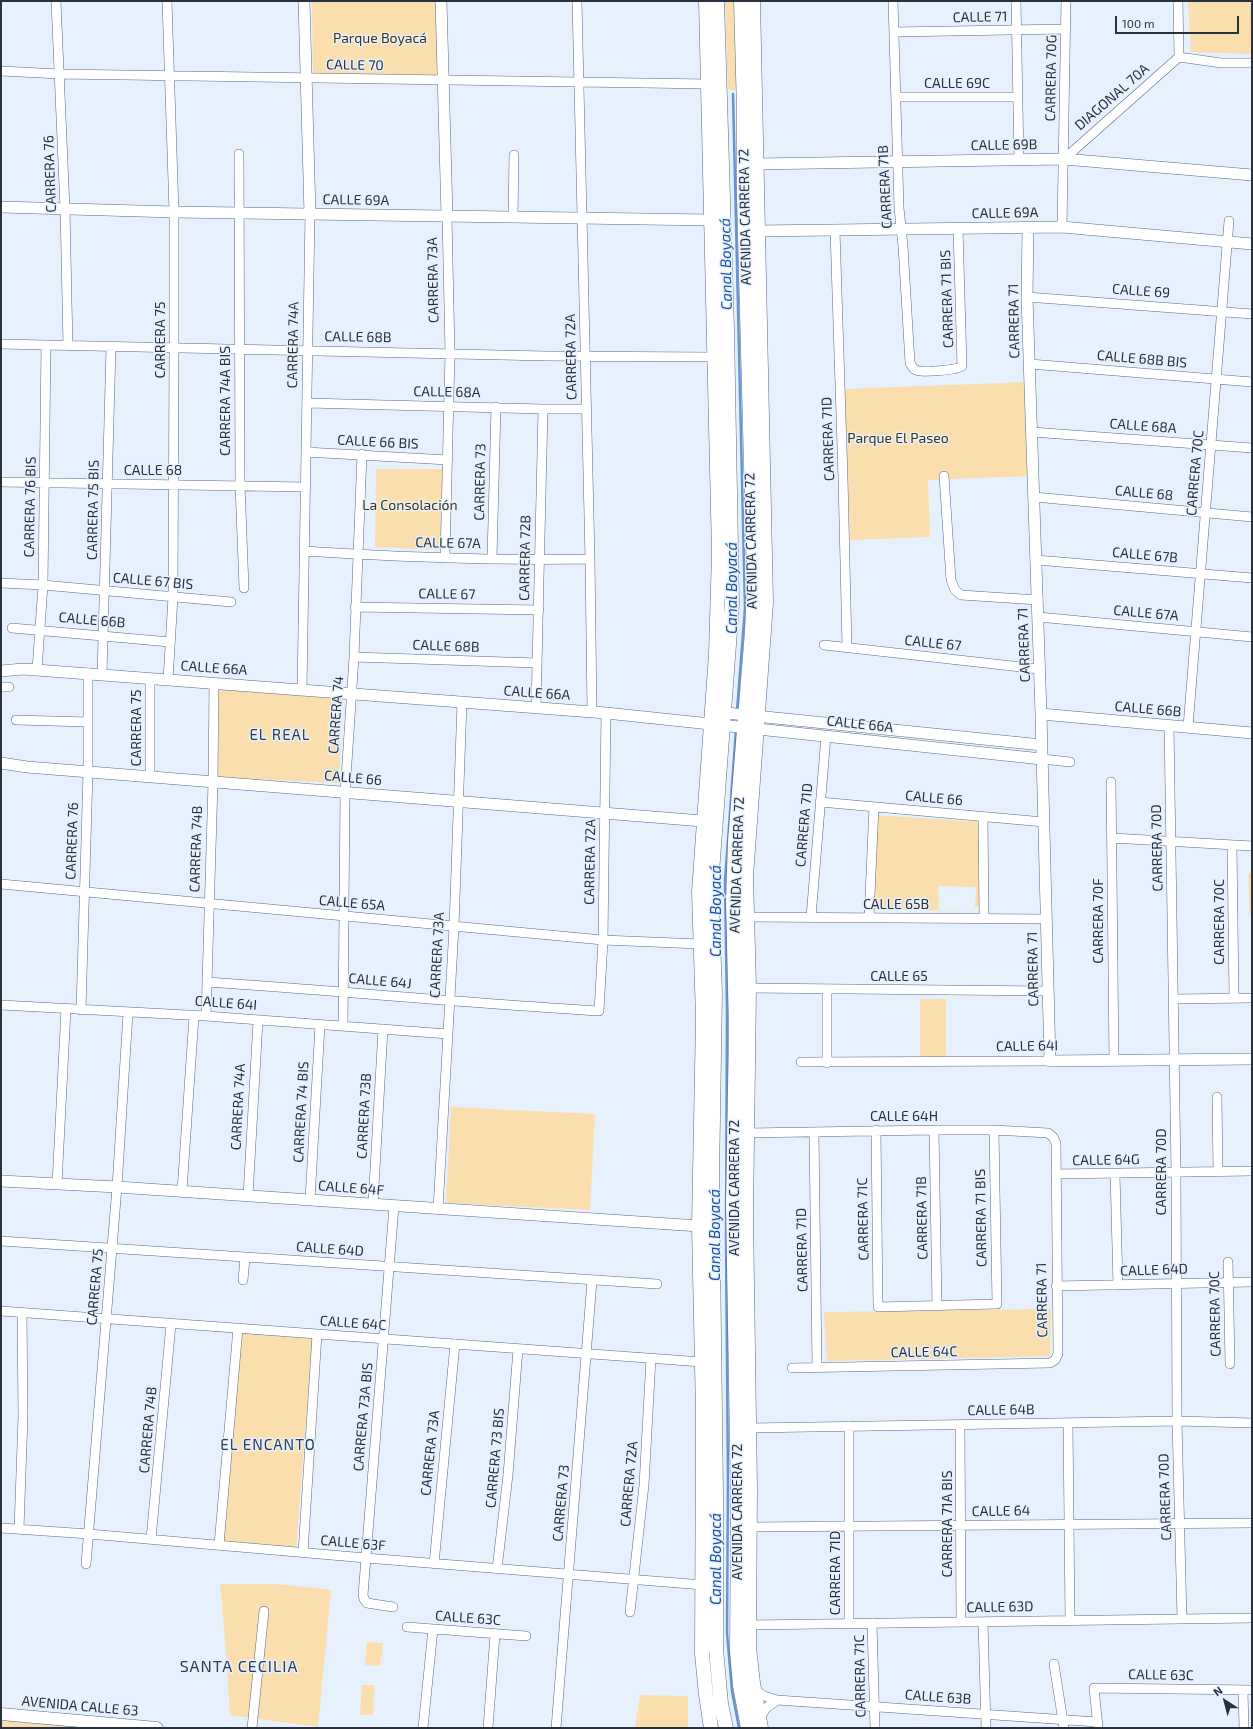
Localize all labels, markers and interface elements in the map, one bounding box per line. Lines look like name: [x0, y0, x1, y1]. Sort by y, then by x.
street label: CALLE 71: [952, 8, 1008, 26]
scale bar: [1117, 8, 1241, 34]
text: 100 m: [1122, 16, 1154, 30]
park label: Parque Boyacá: [333, 30, 427, 46]
street label: CARRERA 70G: [1042, 35, 1060, 121]
street label: CALLE 70: [326, 56, 384, 74]
street label: DIAGONAL 70A: [1071, 60, 1153, 134]
street label: CALLE 69C: [924, 75, 990, 91]
street label: CARRERA 76: [40, 135, 60, 213]
street label: CALLE 69B: [970, 136, 1038, 154]
street label: CARRERA 71B: [874, 145, 896, 229]
street label: AVENIDA CARRERA 72: [735, 149, 755, 285]
street label: CALLE 69A: [322, 191, 390, 209]
street label: CALLE 69A: [971, 204, 1039, 222]
water label: Canal Boyacá: [716, 218, 736, 310]
street label: CARRERA 73A: [424, 237, 442, 323]
street label: CARRERA 71 BIS: [937, 250, 957, 348]
street label: CALLE 69: [1111, 281, 1171, 301]
street label: CARRERA 71: [1005, 283, 1023, 359]
street label: CARRERA 74A: [284, 301, 302, 389]
street label: CARRERA 75: [152, 302, 168, 378]
street label: CARRERA 72A: [562, 314, 580, 400]
street label: CALLE 68B: [324, 328, 392, 346]
street label: CARRERA 74A BIS: [217, 346, 233, 456]
street label: CALLE 68B BIS: [1096, 347, 1188, 371]
street label: CALLE 68A: [413, 383, 481, 401]
street label: CARRERA 71D: [818, 397, 838, 481]
street label: CALLE 68A: [1109, 415, 1177, 437]
street label: CARRERA 70C: [1183, 429, 1207, 517]
park label: Parque El Paseo: [847, 430, 949, 446]
street label: CALLE 66 BIS: [337, 431, 419, 453]
street label: CARRERA 73: [471, 443, 489, 521]
street label: CARRERA 76 BIS: [21, 456, 39, 558]
street label: CARRERA 75 BIS: [84, 460, 102, 560]
street label: CALLE 68: [124, 462, 182, 478]
street label: AVENIDA CARRERA 72: [741, 473, 761, 609]
street label: CALLE 68: [1114, 482, 1174, 504]
park label: La Consolación: [362, 497, 458, 513]
street label: CARRERA 72B: [516, 515, 534, 601]
street label: CALLE 67A: [415, 534, 481, 552]
water label: Canal Boyacá: [723, 542, 741, 634]
street label: CALLE 67B: [1111, 544, 1179, 566]
street label: CALLE 67 BIS: [112, 569, 194, 593]
street label: CALLE 67: [418, 585, 476, 603]
street label: CALLE 67A: [1113, 602, 1179, 624]
street label: CARRERA 71: [1014, 607, 1034, 683]
street label: CALLE 66B: [58, 609, 126, 631]
street label: CALLE 67: [904, 632, 962, 654]
street label: CALLE 68B: [412, 636, 480, 656]
street label: CALLE 66A: [180, 657, 248, 679]
street label: CARRERA 74: [325, 675, 347, 755]
street label: CALLE 66A: [503, 682, 571, 704]
street label: CARRERA 75: [128, 690, 144, 766]
street label: CALLE 66B: [1114, 698, 1182, 720]
street label: CALLE 66A: [826, 712, 894, 736]
district label: EL REAL: [249, 726, 311, 744]
street label: CALLE 66: [323, 767, 383, 789]
street label: CARRERA 71D: [792, 782, 816, 868]
street label: CALLE 66: [904, 787, 964, 809]
street label: AVENIDA CARRERA 72: [726, 796, 748, 934]
street label: CARRERA 76: [62, 802, 82, 880]
street label: CARRERA 70D: [1148, 804, 1166, 892]
street label: CARRERA 74B: [186, 805, 206, 893]
street label: CARRERA 72A: [581, 819, 599, 905]
water label: Canal Boyacá: [707, 865, 725, 957]
street label: CARRERA 70F: [1090, 878, 1106, 964]
street label: CARRERA 70C: [1211, 879, 1227, 965]
street label: CALLE 65A: [318, 892, 386, 914]
street label: CALLE 65B: [863, 896, 929, 912]
street label: CARRERA 73A: [426, 912, 448, 998]
street label: CARRERA 71: [1024, 931, 1042, 1007]
street label: CALLE 65: [870, 968, 928, 984]
street label: CALLE 64J: [348, 970, 412, 992]
street label: CALLE 64I: [194, 992, 258, 1014]
street label: CALLE 64I: [996, 1037, 1058, 1055]
street label: CARRERA 74 BIS: [290, 1061, 312, 1163]
street label: CARRERA 74A: [227, 1063, 249, 1151]
street label: CARRERA 73B: [353, 1073, 375, 1159]
street label: CALLE 64H: [870, 1108, 938, 1124]
street label: AVENIDA CARRERA 72: [726, 1120, 742, 1256]
street label: CARRERA 70D: [1153, 1128, 1169, 1216]
street label: CALLE 64G: [1072, 1151, 1140, 1169]
street label: CARRERA 71 BIS: [972, 1169, 990, 1267]
street label: CARRERA 71B: [913, 1176, 931, 1260]
street label: CALLE 64F: [317, 1177, 385, 1199]
street label: CARRERA 71C: [854, 1177, 872, 1261]
water label: Canal Boyacá: [706, 1189, 724, 1281]
street label: CARRERA 71D: [793, 1208, 811, 1292]
street label: CALLE 64D: [296, 1238, 364, 1260]
street label: CARRERA 75: [83, 1248, 107, 1326]
street label: CALLE 64D: [1120, 1260, 1188, 1280]
street label: CARRERA 71: [1033, 1262, 1051, 1338]
street label: CARRERA 70C: [1206, 1271, 1224, 1357]
street label: CALLE 64C: [319, 1312, 387, 1334]
street label: CALLE 64C: [891, 1343, 957, 1361]
street label: CARRERA 73A BIS: [350, 1362, 376, 1472]
street label: CARRERA 74B: [136, 1386, 160, 1474]
street label: CALLE 64B: [967, 1401, 1035, 1419]
street label: CARRERA 73 BIS: [482, 1407, 508, 1509]
street label: CARRERA 73A: [417, 1409, 443, 1497]
district label: EL ENCANTO: [220, 1436, 316, 1454]
street label: CARRERA 72A: [617, 1440, 641, 1528]
street label: AVENIDA CARRERA 72: [729, 1444, 745, 1580]
street label: CARRERA 70D: [1155, 1453, 1175, 1541]
street label: CARRERA 73: [549, 1464, 573, 1542]
street label: CARRERA 71A BIS: [939, 1470, 955, 1578]
street label: CALLE 64: [972, 1502, 1030, 1520]
water label: Canal Boyacá: [707, 1513, 725, 1605]
street label: CARRERA 71D: [827, 1531, 843, 1615]
street label: CALLE 63F: [320, 1532, 386, 1554]
street label: CALLE 63D: [966, 1598, 1034, 1616]
street label: CALLE 63C: [435, 1607, 501, 1629]
street label: CARRERA 71C: [851, 1634, 869, 1718]
district label: SANTA CECILIA: [180, 1657, 298, 1677]
street label: CALLE 63C: [1128, 1666, 1194, 1684]
north arrow: [1205, 1681, 1245, 1721]
text: N: [1211, 1683, 1225, 1698]
street label: CALLE 63B: [904, 1686, 972, 1708]
street label: AVENIDA CALLE 63: [21, 1693, 139, 1719]

